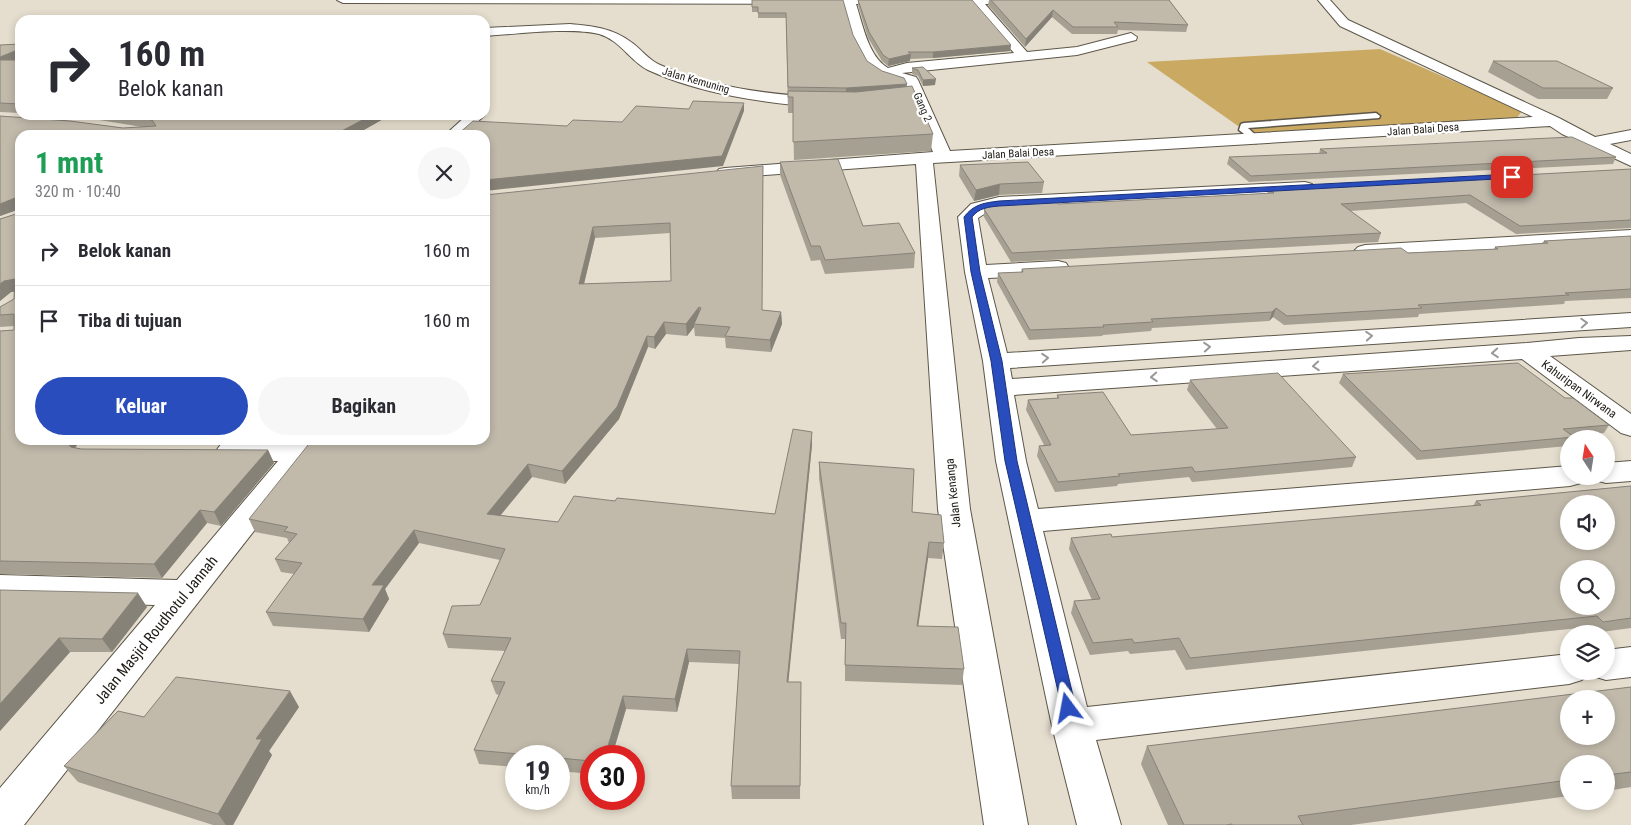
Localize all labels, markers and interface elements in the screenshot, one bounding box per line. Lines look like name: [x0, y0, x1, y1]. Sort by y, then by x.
text: 160 m: [118, 34, 205, 75]
icon: right: [35, 35, 100, 100]
street label: Jalan Kemuning: [661, 65, 731, 96]
text: Belok kanan: [118, 76, 224, 101]
street label: Gang 2: [911, 91, 934, 124]
street label: Jalan Balai Desa: [1387, 121, 1459, 138]
text: 1 mnt: [35, 145, 103, 180]
street label: Jalan Balai Desa: [982, 145, 1054, 162]
button: close: [418, 147, 470, 199]
pin: [1491, 156, 1533, 198]
icon: arrive: [1498, 163, 1526, 191]
text: 320 m · 10:40: [35, 182, 121, 201]
icon: right: [35, 237, 63, 265]
text: Belok kanan: [78, 239, 171, 262]
text: 160 m: [423, 239, 470, 262]
icon: arrive: [35, 307, 63, 335]
text: Tiba di tujuan: [78, 309, 182, 332]
text: 160 m: [423, 309, 470, 332]
one-way arrow: [1580, 317, 1588, 328]
one-way arrow: [1365, 331, 1373, 342]
one-way arrow: [1203, 342, 1211, 353]
one-way arrow: [1491, 347, 1499, 358]
one-way arrow: [1041, 352, 1049, 363]
street label: Kahuripan Nirwana: [1539, 357, 1620, 421]
one-way arrow: [1311, 360, 1319, 371]
one-way arrow: [1149, 372, 1157, 383]
button: Keluar: [35, 377, 248, 435]
button: Bagikan: [258, 377, 470, 435]
north arrow: [1560, 430, 1615, 485]
map controls: [1560, 430, 1615, 810]
street label: Jalan Kenanga: [942, 457, 964, 528]
button: sound: [1560, 495, 1615, 550]
street label: Jalan Masjid Roudhotul Jannah: [91, 552, 221, 708]
button: search: [1560, 560, 1615, 615]
button: layers: [1560, 625, 1615, 680]
position arrow: [1041, 681, 1093, 733]
button: +: [1560, 690, 1615, 745]
speed limit sign: 30: [580, 745, 645, 810]
button: −: [1560, 755, 1615, 810]
text: 19: [525, 757, 550, 786]
text: km/h: [525, 783, 550, 797]

